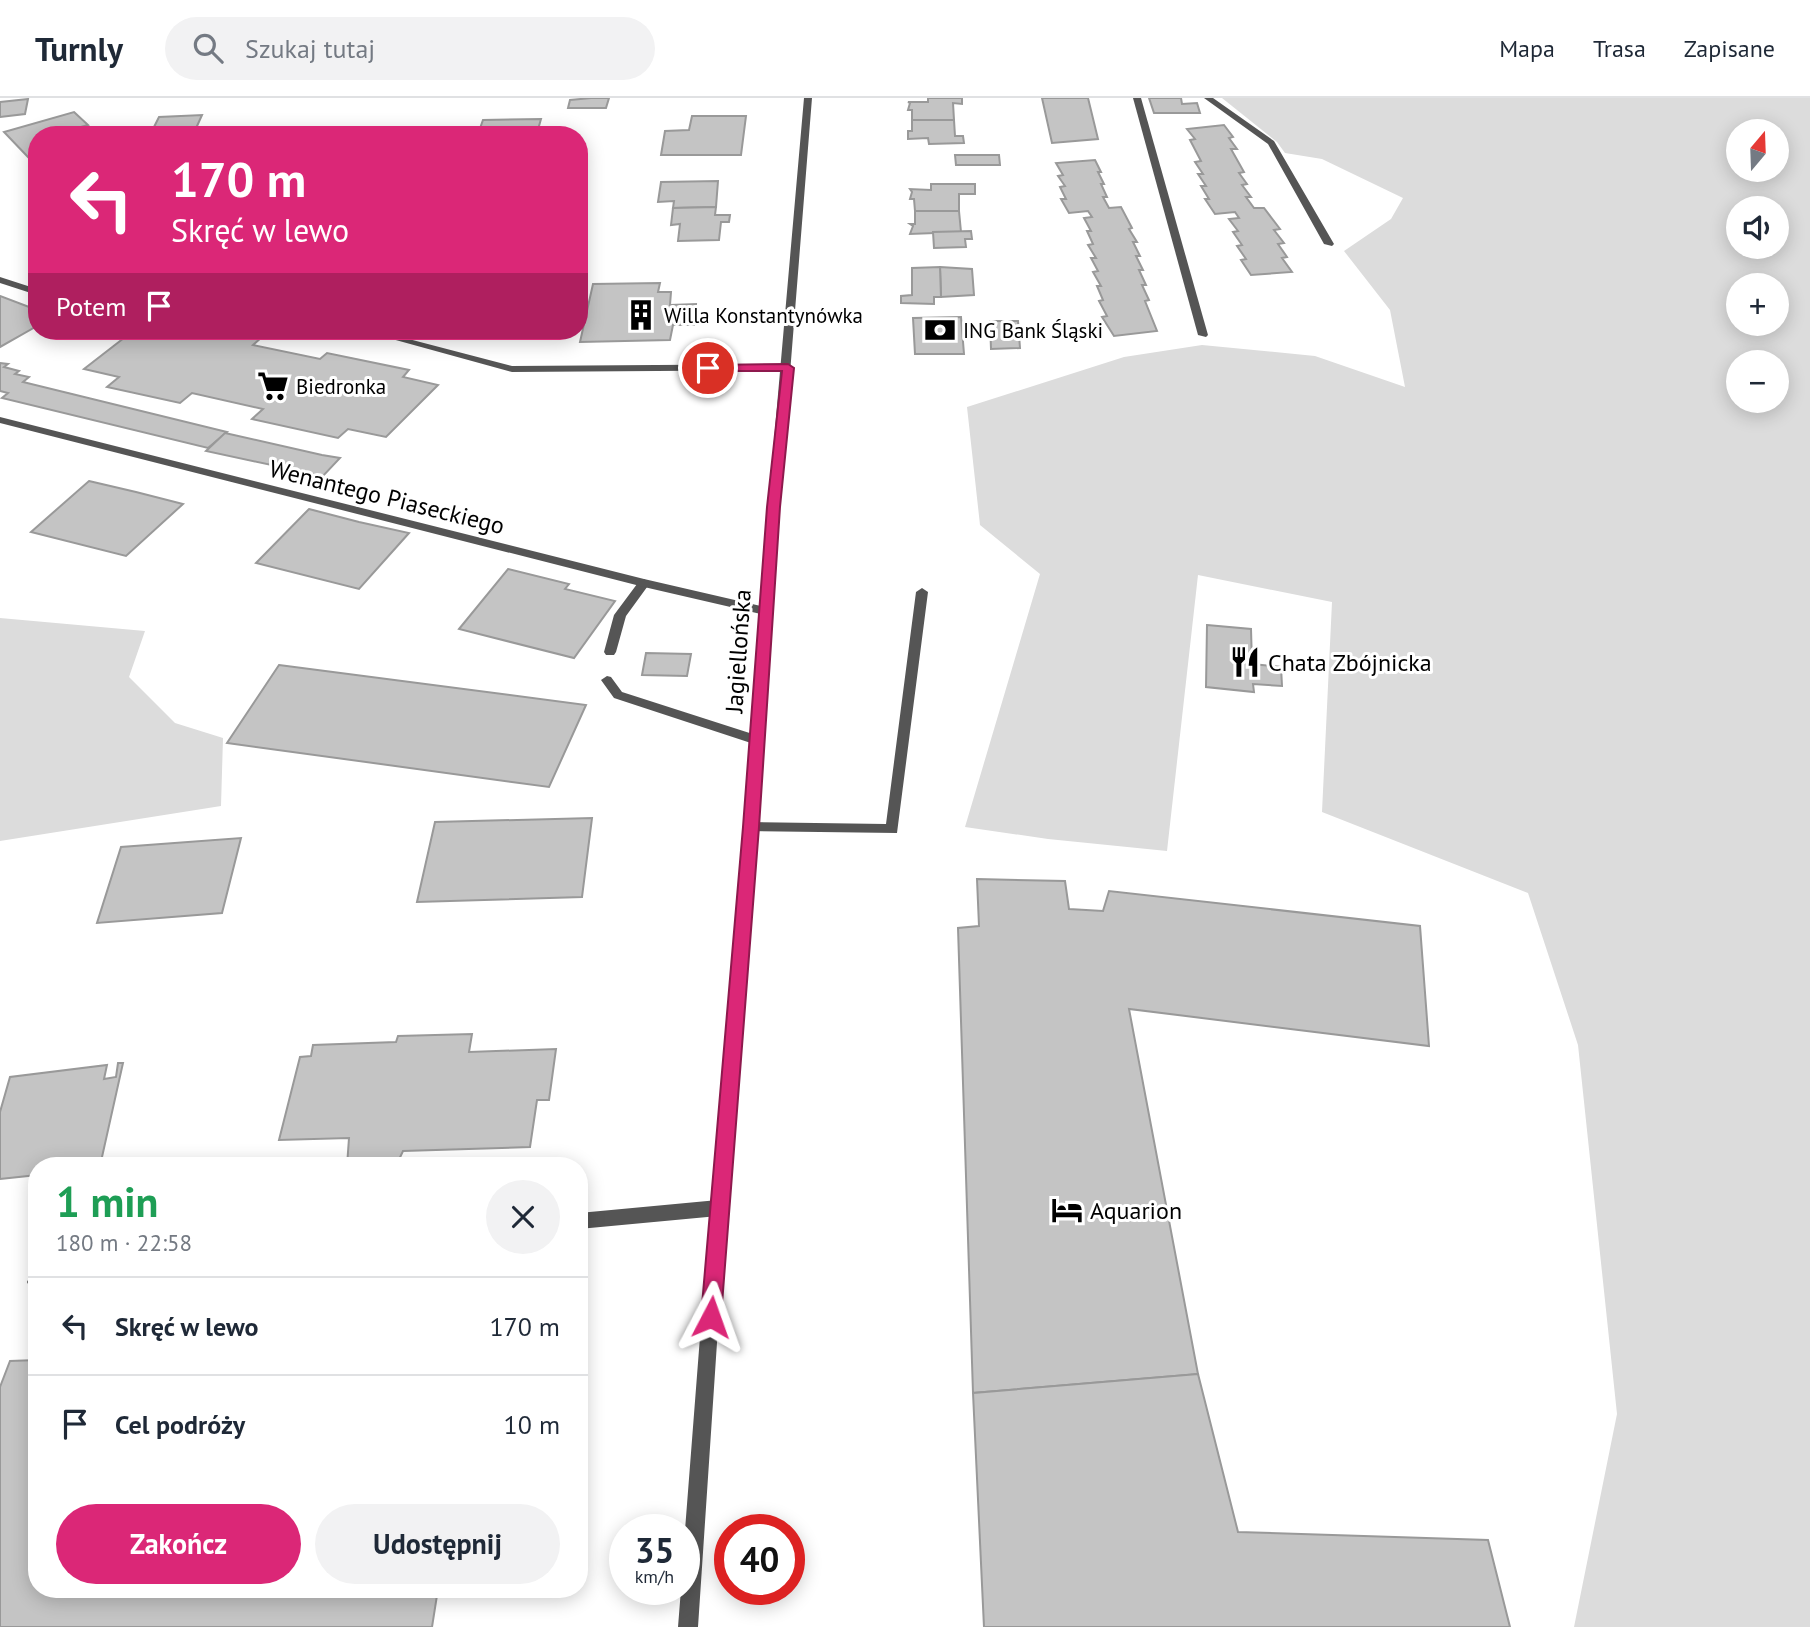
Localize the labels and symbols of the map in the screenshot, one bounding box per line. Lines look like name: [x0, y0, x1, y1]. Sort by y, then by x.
north arrow: [1726, 119, 1788, 182]
building icon: Willa Konstantynówka: [624, 298, 658, 332]
place label: Willa Konstantynówka: [664, 302, 863, 329]
bank icon: ING Bank Śląski: [923, 313, 957, 347]
place label: ING Bank Śląski: [963, 317, 1103, 344]
pin: [678, 338, 738, 398]
supermarket icon: Biedronka: [256, 369, 290, 403]
place label: Biedronka: [296, 373, 386, 400]
street label: Wenantego Piaseckiego: [266, 453, 508, 541]
street label: Jagiellońska: [718, 588, 758, 715]
restaurant icon: Chata Zbójnicka: [1228, 645, 1262, 679]
place label: Chata Zbójnicka: [1268, 647, 1432, 678]
hotel icon: Aquarion: [1050, 1193, 1084, 1227]
place label: Aquarion: [1090, 1195, 1182, 1226]
position arrow: [674, 1280, 748, 1354]
speed limit sign: 40: [714, 1514, 805, 1605]

